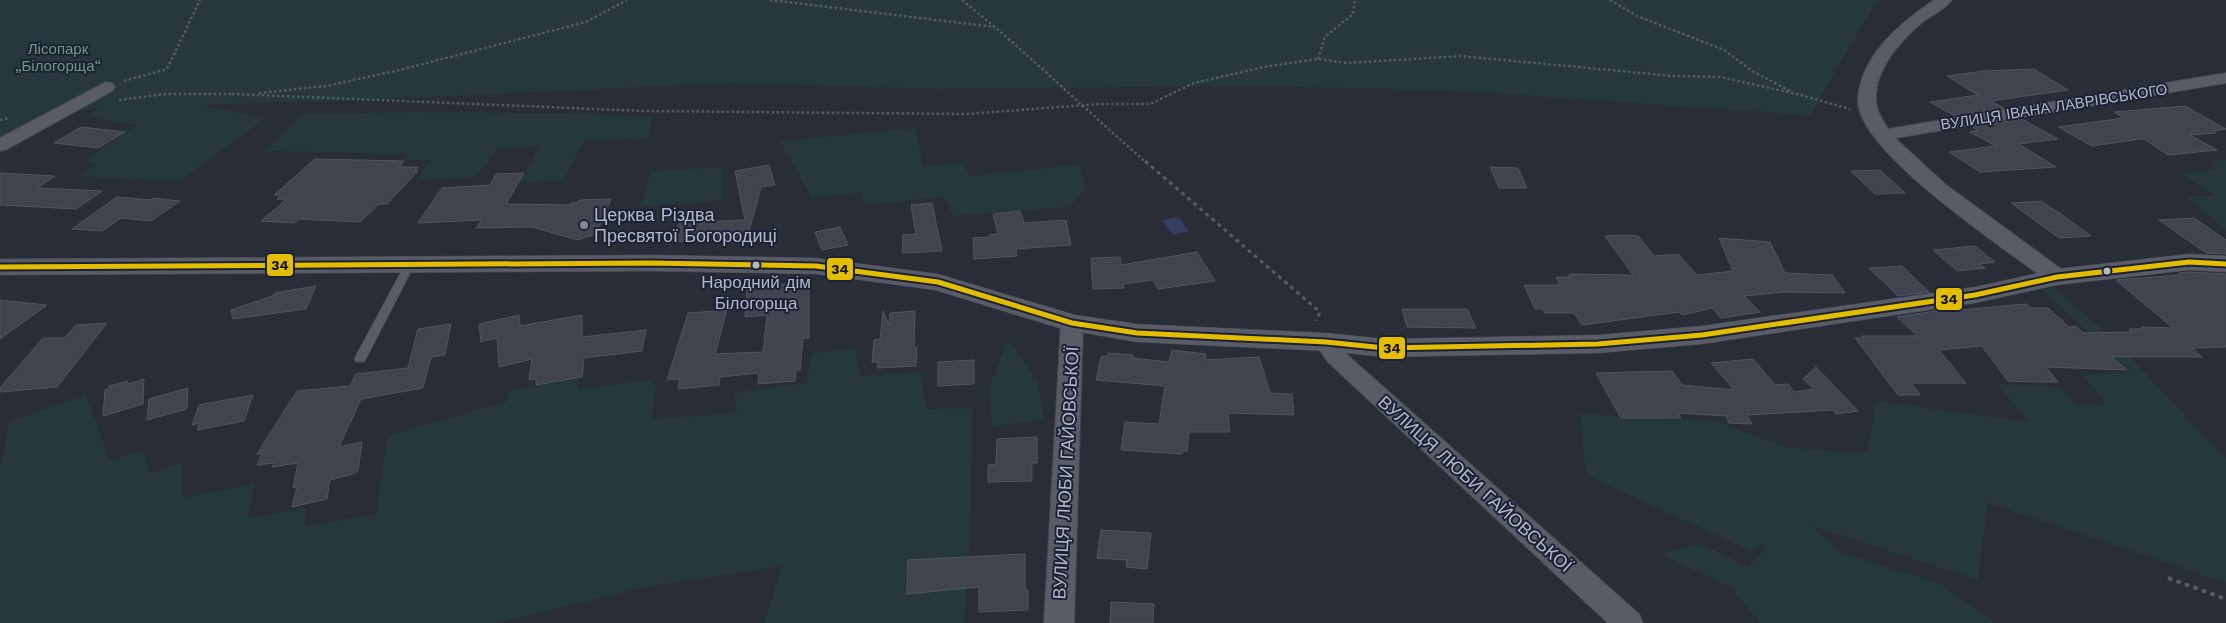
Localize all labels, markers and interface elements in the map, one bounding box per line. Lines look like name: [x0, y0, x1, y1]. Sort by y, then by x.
park label: Лісопарк „Білогорща“: [15, 40, 101, 75]
street label: ВУЛИЦЯ ІВАНА ЛАВРІВСЬКОГО: [1939, 80, 2169, 134]
place label: Церква Різдва Пресвятої Богородиці: [594, 204, 777, 246]
marker: Церква Різдва Пресвятої Богородиці: [578, 219, 590, 231]
line badge: 34: [266, 253, 294, 277]
text: 34: [271, 257, 289, 273]
line badge: 34: [826, 257, 854, 281]
marker: Народний дім Білогорща: [751, 260, 761, 270]
text: 34: [831, 261, 849, 277]
unlabelled marker: [2102, 266, 2112, 276]
place label: Народний дім Білогорща: [701, 272, 811, 313]
line badge: 34: [1935, 287, 1963, 311]
text: 34: [1940, 291, 1958, 307]
line badge: 34: [1378, 336, 1406, 360]
text: 34: [1383, 340, 1401, 356]
street label: ВУЛИЦЯ ЛЮБИ ГАЙОВСЬКОЇ: [1048, 346, 1083, 600]
street label: ВУЛИЦЯ ЛЮБИ ГАЙОВСЬКОЇ: [1374, 391, 1576, 576]

